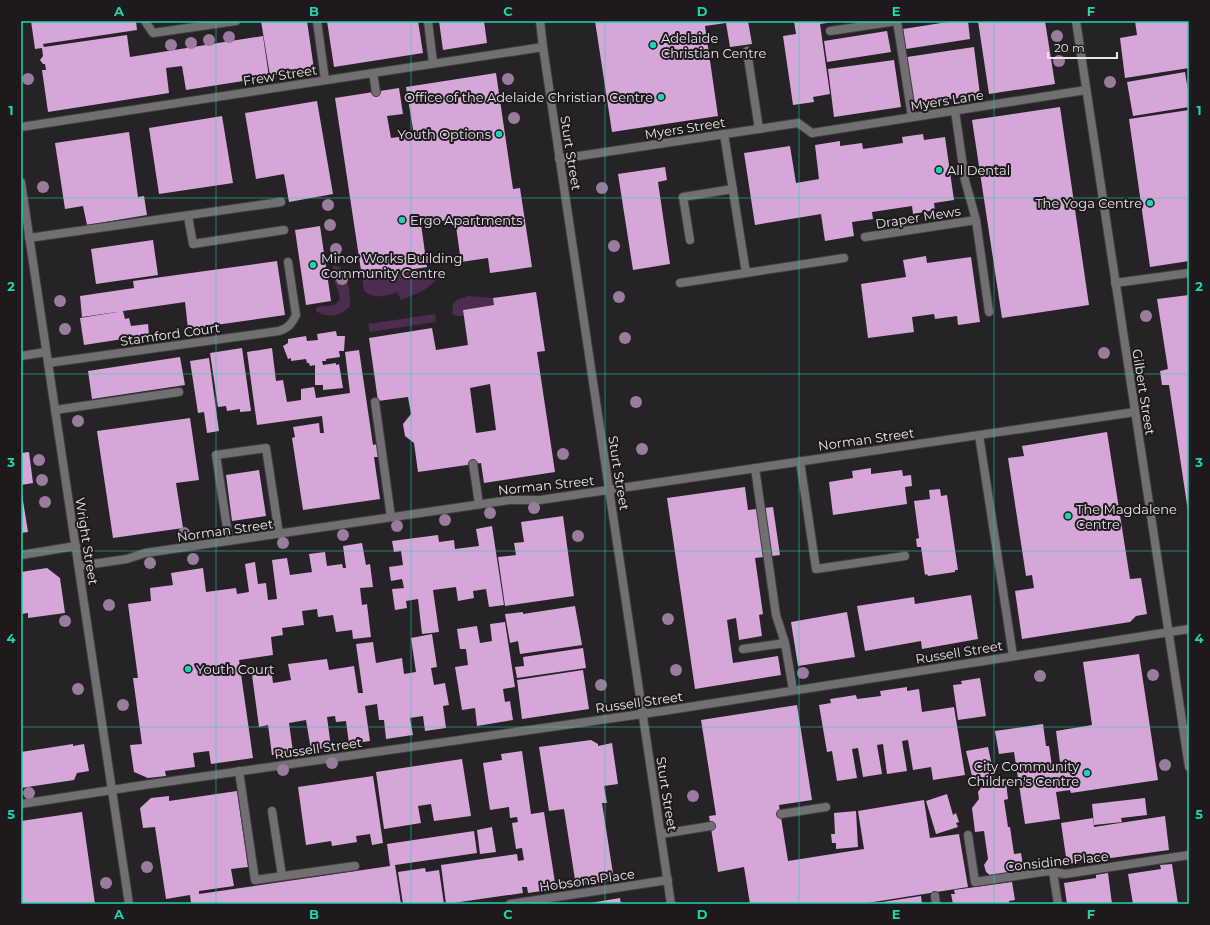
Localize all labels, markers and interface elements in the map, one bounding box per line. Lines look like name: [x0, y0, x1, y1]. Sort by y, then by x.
text: A: [113, 3, 125, 19]
text: B: [309, 3, 319, 19]
text: C: [503, 3, 513, 19]
text: D: [697, 3, 708, 19]
text: E: [892, 3, 901, 19]
text: F: [1087, 3, 1095, 19]
place label: Adelaide Christian Centre: [661, 30, 766, 61]
scale bar: [1048, 34, 1117, 60]
marker: Adelaide Christian Centre: [648, 40, 658, 50]
text: 20 m: [1054, 40, 1085, 55]
street label: Frew Street: [242, 61, 318, 89]
street label: Myers Lane: [909, 86, 985, 114]
place label: Office of the Adelaide Christian Centre: [404, 89, 653, 105]
marker: Office of the Adelaide Christian Centre: [656, 92, 666, 102]
text: 1: [8, 102, 14, 118]
text: 1: [1196, 102, 1202, 118]
street label: Myers Street: [644, 114, 726, 142]
street label: Sturt Street: [557, 115, 585, 191]
place label: Youth Options: [397, 126, 491, 142]
marker: Youth Options: [494, 129, 504, 139]
place label: All Dental: [947, 162, 1010, 178]
marker: All Dental: [934, 165, 944, 175]
place label: The Yoga Centre: [1035, 195, 1142, 211]
marker: The Yoga Centre: [1145, 198, 1155, 208]
street label: Draper Mews: [874, 202, 962, 232]
place label: Ergo Apartments: [410, 212, 523, 228]
marker: Ergo Apartments: [397, 215, 407, 225]
place label: Minor Works Building Community Centre: [321, 250, 462, 281]
marker: Minor Works Building Community Centre: [308, 260, 318, 270]
text: 2: [7, 278, 15, 294]
text: 2: [1195, 278, 1203, 294]
street label: Stamford Court: [119, 319, 221, 349]
street label: Gilbert Street: [1129, 348, 1159, 436]
street label: Norman Street: [817, 424, 915, 454]
street label: Sturt Street: [605, 435, 633, 511]
text: 3: [6, 454, 15, 470]
text: 3: [1194, 454, 1203, 470]
street label: Norman Street: [497, 472, 595, 498]
street label: Wright Street: [72, 496, 102, 586]
place label: The Magdalene Centre: [1076, 501, 1177, 532]
marker: The Magdalene Centre: [1063, 511, 1073, 521]
street label: Norman Street: [176, 515, 274, 545]
text: 4: [7, 630, 16, 646]
text: 4: [1195, 630, 1204, 646]
street label: Russell Street: [914, 637, 1004, 667]
place label: Youth Court: [196, 661, 274, 677]
marker: Youth Court: [183, 664, 193, 674]
street label: Russell Street: [594, 688, 684, 716]
street label: Russell Street: [273, 734, 363, 762]
street label: Sturt Street: [653, 756, 681, 832]
place label: City Community Children's Centre: [967, 758, 1080, 789]
marker: City Community Children's Centre: [1082, 768, 1092, 778]
text: 5: [7, 806, 15, 822]
text: 5: [1195, 806, 1203, 822]
street label: Considine Place: [1005, 848, 1110, 874]
street label: Hobsons Place: [538, 865, 636, 895]
text: A: [113, 906, 125, 922]
text: B: [309, 906, 319, 922]
text: C: [503, 906, 513, 922]
text: D: [697, 906, 708, 922]
text: E: [892, 906, 901, 922]
text: F: [1087, 906, 1095, 922]

